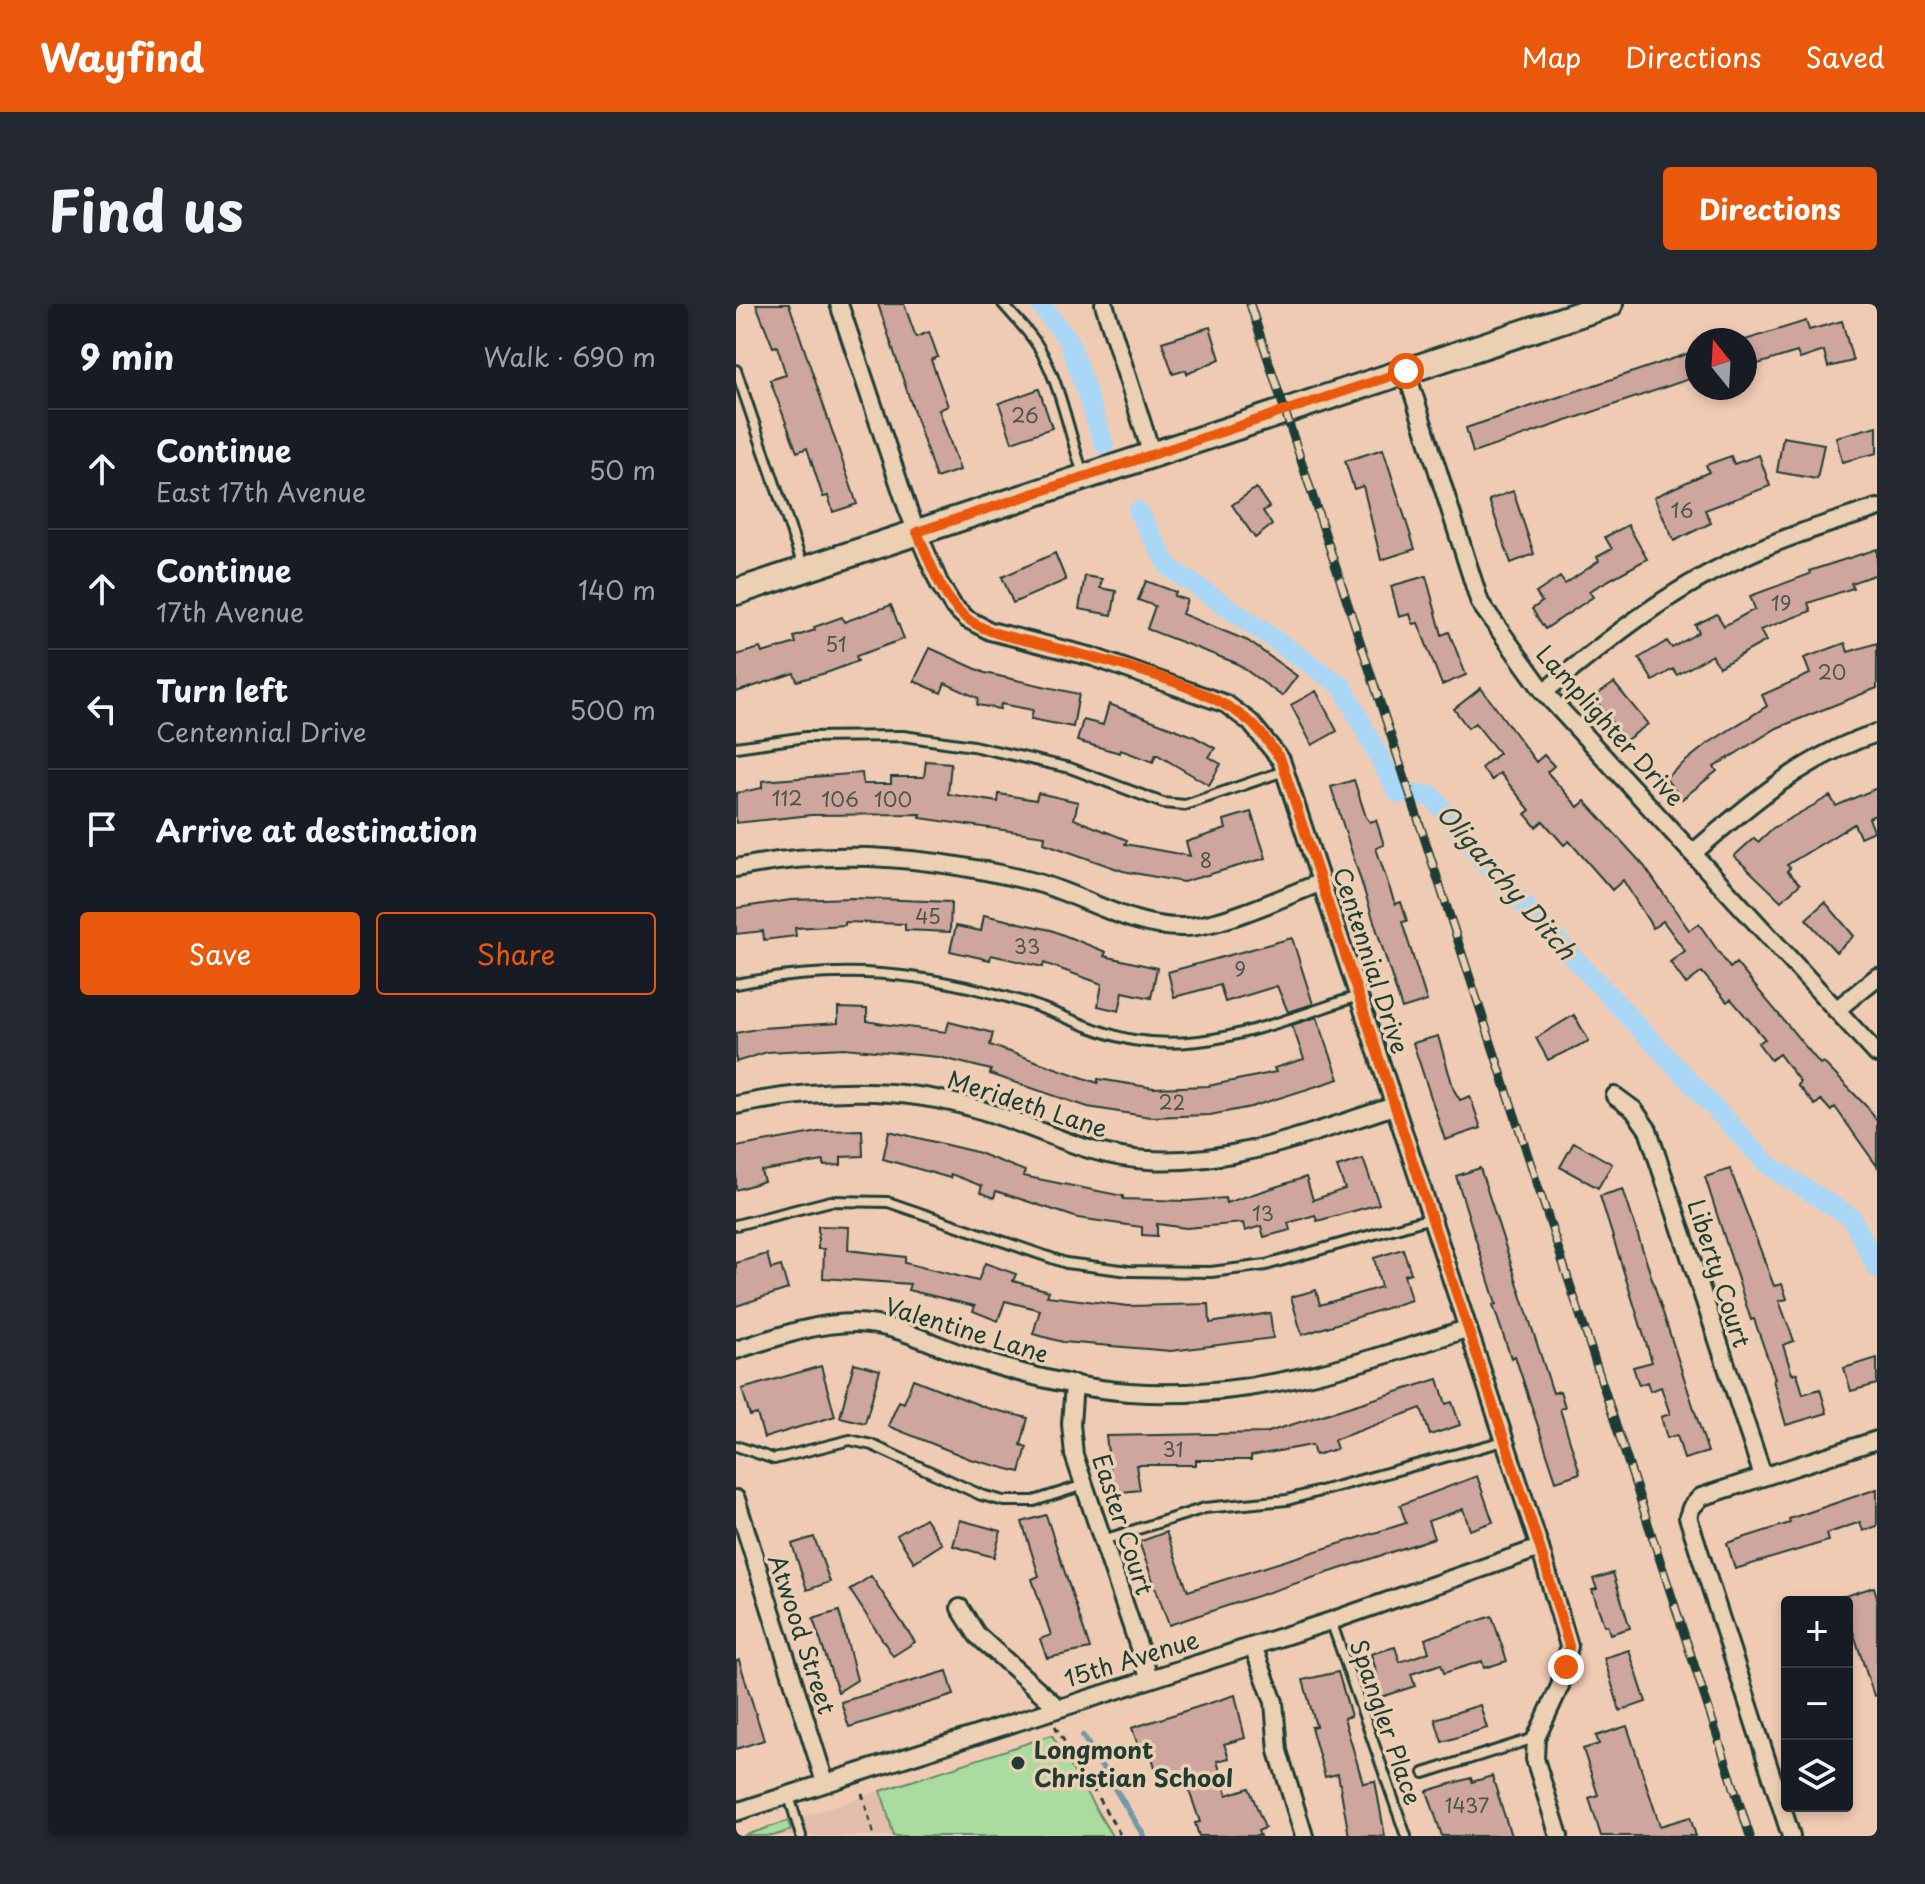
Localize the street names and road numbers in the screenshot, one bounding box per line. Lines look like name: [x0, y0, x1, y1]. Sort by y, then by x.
street label: Lamplighter Drive: [1529, 636, 1693, 814]
street label: Centennial Drive: [1325, 862, 1419, 1058]
street label: Merideth Lane: [943, 1060, 1113, 1146]
street label: Liberty Court: [1679, 1194, 1761, 1352]
street label: Valentine Lane: [881, 1287, 1053, 1371]
street label: Easter Court: [1084, 1449, 1164, 1599]
street label: Atwood Street: [760, 1549, 846, 1719]
street label: 15th Avenue: [1059, 1620, 1203, 1696]
street label: Spangler Place: [1342, 1634, 1432, 1810]

